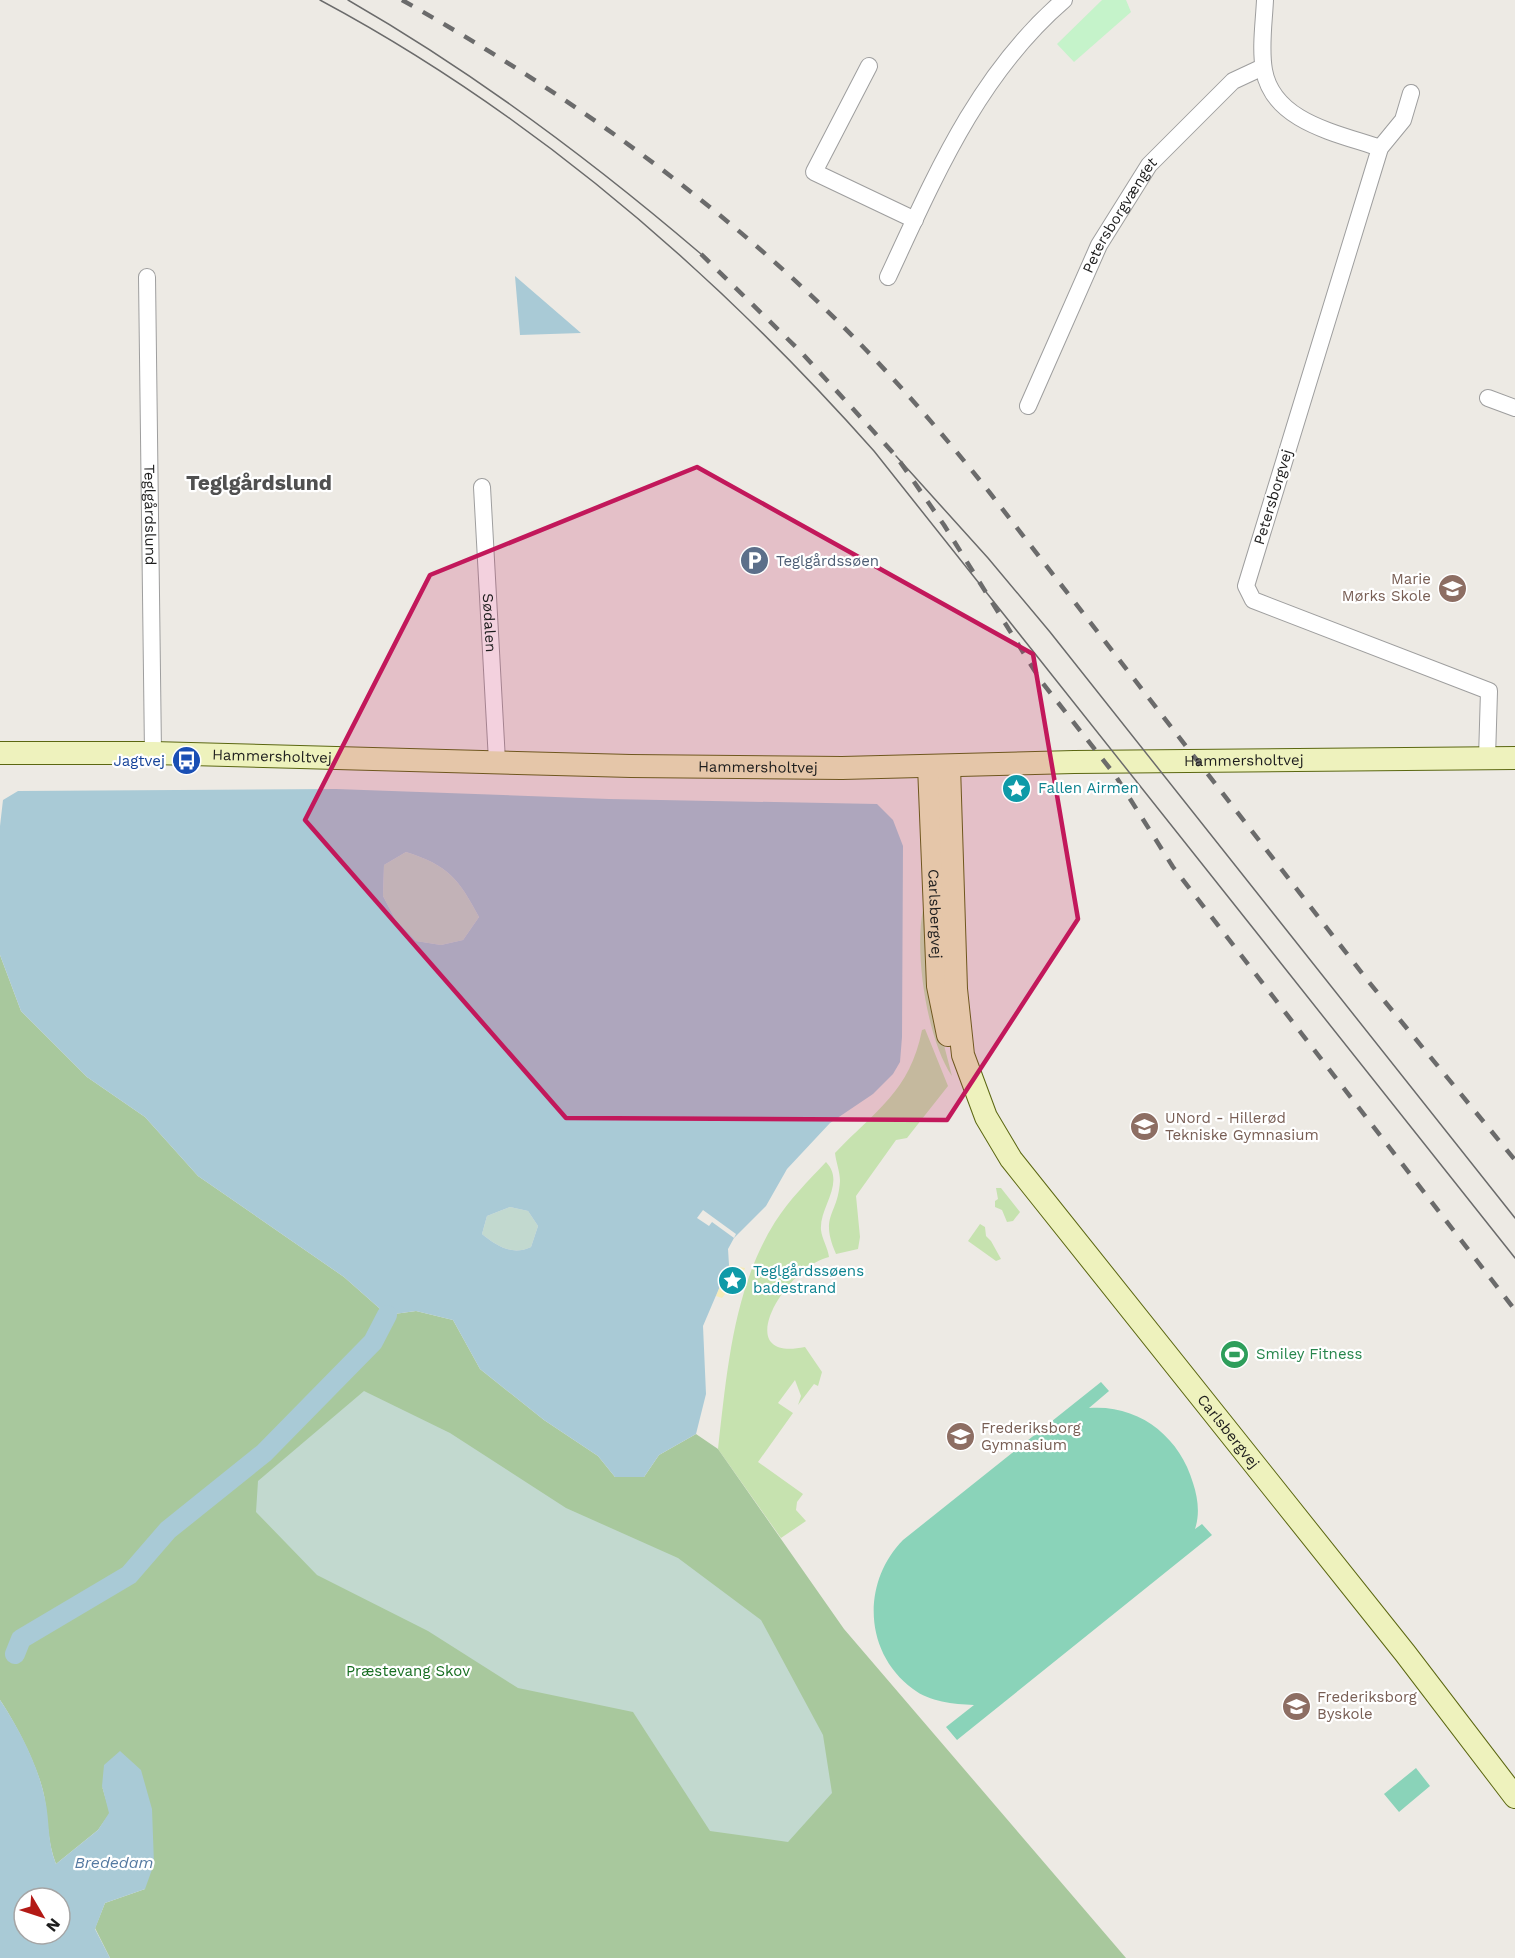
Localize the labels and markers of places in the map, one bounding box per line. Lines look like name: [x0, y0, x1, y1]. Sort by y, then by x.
parking icon: Teglgårdssøen: [739, 545, 771, 577]
place label: Teglgårdssøen: [776, 552, 879, 570]
place label: Marie Mørks Skole: [1342, 570, 1431, 605]
school or university icon: Marie Mørks Skole: [1436, 572, 1468, 604]
bus stop icon: Jagtvej: [170, 745, 202, 777]
place label: Jagtvej: [114, 752, 165, 770]
place icon: Fallen Airmen: [1001, 772, 1033, 804]
place label: Fallen Airmen: [1038, 779, 1139, 797]
place label: UNord - Hillerød Tekniske Gymnasium: [1165, 1109, 1319, 1144]
school or university icon: UNord - Hillerød Tekniske Gymnasium: [1128, 1111, 1160, 1143]
place label: Teglgårdssøens badestrand: [753, 1262, 864, 1297]
place icon: Teglgårdssøens badestrand: [716, 1264, 748, 1296]
sports icon: Smiley Fitness: [1219, 1338, 1251, 1370]
place label: Smiley Fitness: [1256, 1345, 1362, 1363]
place label: Frederiksborg Gymnasium: [981, 1419, 1081, 1454]
school or university icon: Frederiksborg Gymnasium: [944, 1421, 976, 1453]
place label: Frederiksborg Byskole: [1317, 1688, 1417, 1723]
school or university icon: Frederiksborg Byskole: [1280, 1690, 1312, 1722]

